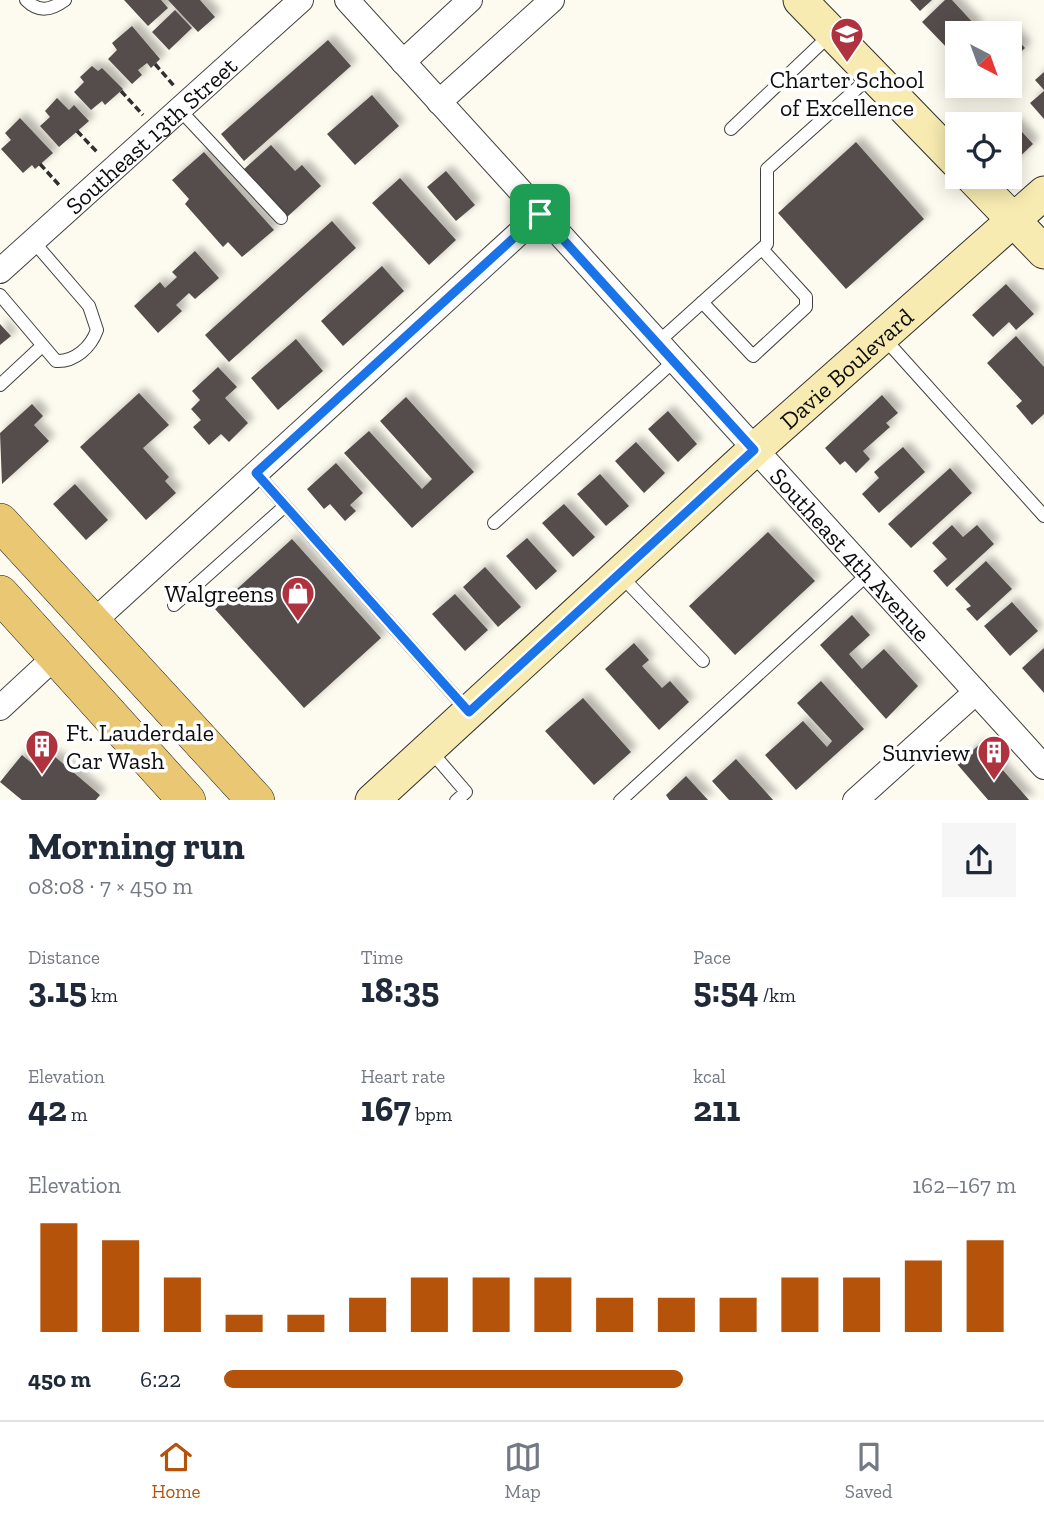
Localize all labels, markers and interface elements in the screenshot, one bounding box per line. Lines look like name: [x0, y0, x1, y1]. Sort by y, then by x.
school or university icon: Charter School of Excellence: [828, 15, 866, 64]
north arrow: [945, 21, 1022, 98]
map controls: [945, 21, 1022, 189]
street label: Southeast 13th Street: [59, 51, 243, 220]
place label: Charter School of Excellence: [770, 65, 924, 122]
button: locate: [945, 112, 1022, 189]
pin: [510, 184, 570, 244]
icon: arrive: [521, 195, 559, 233]
street label: Davie Boulevard: [774, 302, 919, 435]
street label: Southeast 4th Avenue: [764, 461, 937, 647]
shop icon: Walgreens: [279, 574, 317, 623]
place label: Walgreens: [165, 579, 274, 608]
place label: Ft. Lauderdale Car Wash: [66, 718, 214, 775]
building icon: Ft. Lauderdale Car Wash: [23, 727, 61, 776]
building icon: Sunview: [975, 733, 1013, 782]
place label: Sunview: [882, 738, 971, 767]
text: Morning run: [28, 823, 245, 869]
button: share: [942, 823, 1016, 897]
text: 08:08 · 7 × 450 m: [28, 872, 193, 900]
text: Distance: [28, 946, 100, 969]
text: Time: [361, 946, 403, 969]
text: Pace: [693, 946, 731, 969]
text: 3.15: [28, 969, 87, 1011]
text: 18:35: [361, 969, 439, 1011]
text: 5:54: [693, 969, 759, 1011]
text: km: [87, 984, 118, 1007]
text: /km: [759, 984, 796, 1007]
text: Elevation: [28, 1065, 105, 1088]
text: Heart rate: [361, 1065, 445, 1088]
text: kcal: [693, 1065, 726, 1088]
text: 42: [28, 1088, 67, 1130]
text: 167: [361, 1088, 411, 1130]
text: 211: [693, 1088, 740, 1130]
text: m: [67, 1103, 87, 1126]
text: bpm: [411, 1103, 452, 1126]
text: Elevation: [28, 1171, 121, 1199]
text: 162–167 m: [912, 1171, 1016, 1199]
text: 450 m: [28, 1365, 91, 1393]
text: 6:22: [140, 1365, 181, 1393]
tab: Home: [152, 1438, 201, 1503]
tab: Map: [504, 1438, 542, 1503]
tab: Saved: [845, 1438, 892, 1503]

